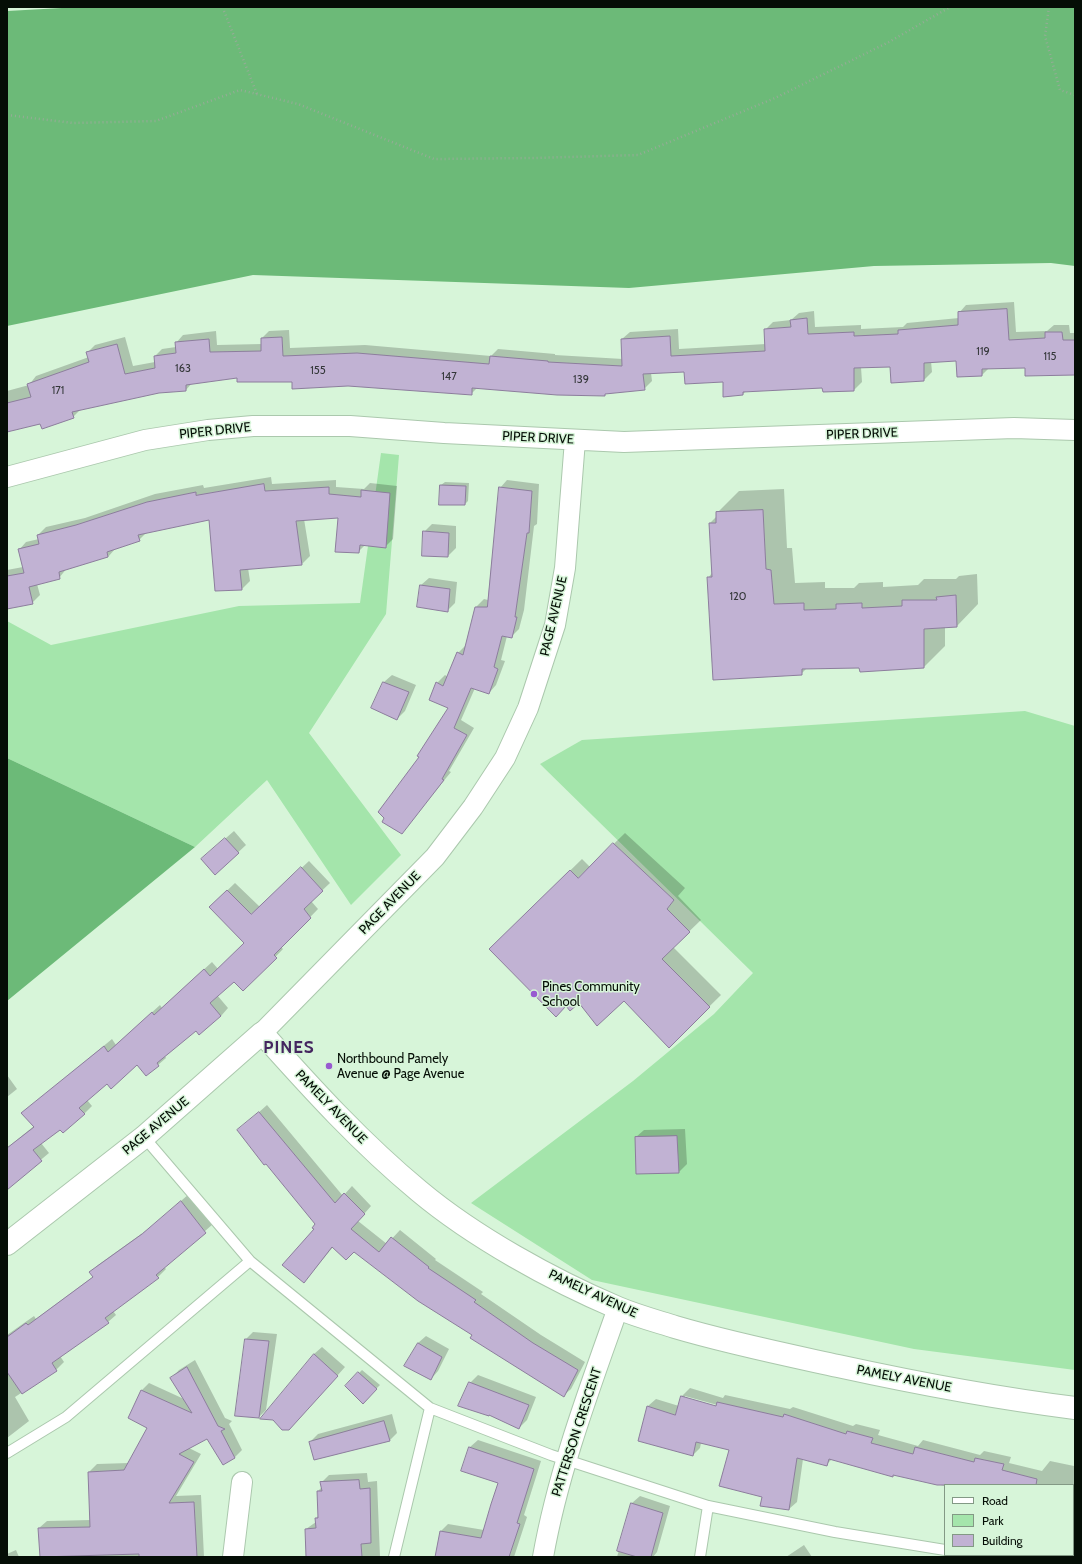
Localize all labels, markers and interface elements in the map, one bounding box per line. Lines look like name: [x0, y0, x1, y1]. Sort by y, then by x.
house number: 119: [976, 345, 990, 359]
house number: 115: [1043, 350, 1057, 364]
house number: 163: [175, 362, 191, 376]
house number: 155: [310, 364, 326, 378]
house number: 147: [441, 370, 457, 384]
house number: 139: [573, 373, 589, 387]
house number: 171: [52, 384, 64, 398]
street label: PIPER DRIVE: [178, 419, 252, 443]
street label: PIPER DRIVE: [826, 425, 898, 443]
street label: PIPER DRIVE: [502, 428, 574, 448]
street label: PAGE AVENUE: [537, 574, 571, 658]
house number: 120: [729, 590, 747, 604]
street label: PAGE AVENUE: [356, 868, 424, 938]
place label: Pines Community School: [542, 979, 640, 1010]
marker: Pines Community School: [529, 989, 539, 999]
district label: PINES: [263, 1038, 315, 1058]
place label: Northbound Pamely Avenue @ Page Avenue: [337, 1051, 464, 1082]
marker: Northbound Pamely Avenue @ Page Avenue: [324, 1061, 334, 1071]
street label: PAMELY AVENUE: [292, 1067, 370, 1147]
street label: PAGE AVENUE: [120, 1094, 192, 1158]
street label: PAMELY AVENUE: [546, 1267, 640, 1321]
street label: PAMELY AVENUE: [855, 1362, 953, 1396]
street label: PATTERSON CRESCENT: [549, 1366, 605, 1498]
legend: [944, 1484, 1074, 1556]
text: Road: [982, 1493, 1008, 1508]
text: Park: [982, 1513, 1004, 1528]
text: Building: [982, 1533, 1023, 1548]

